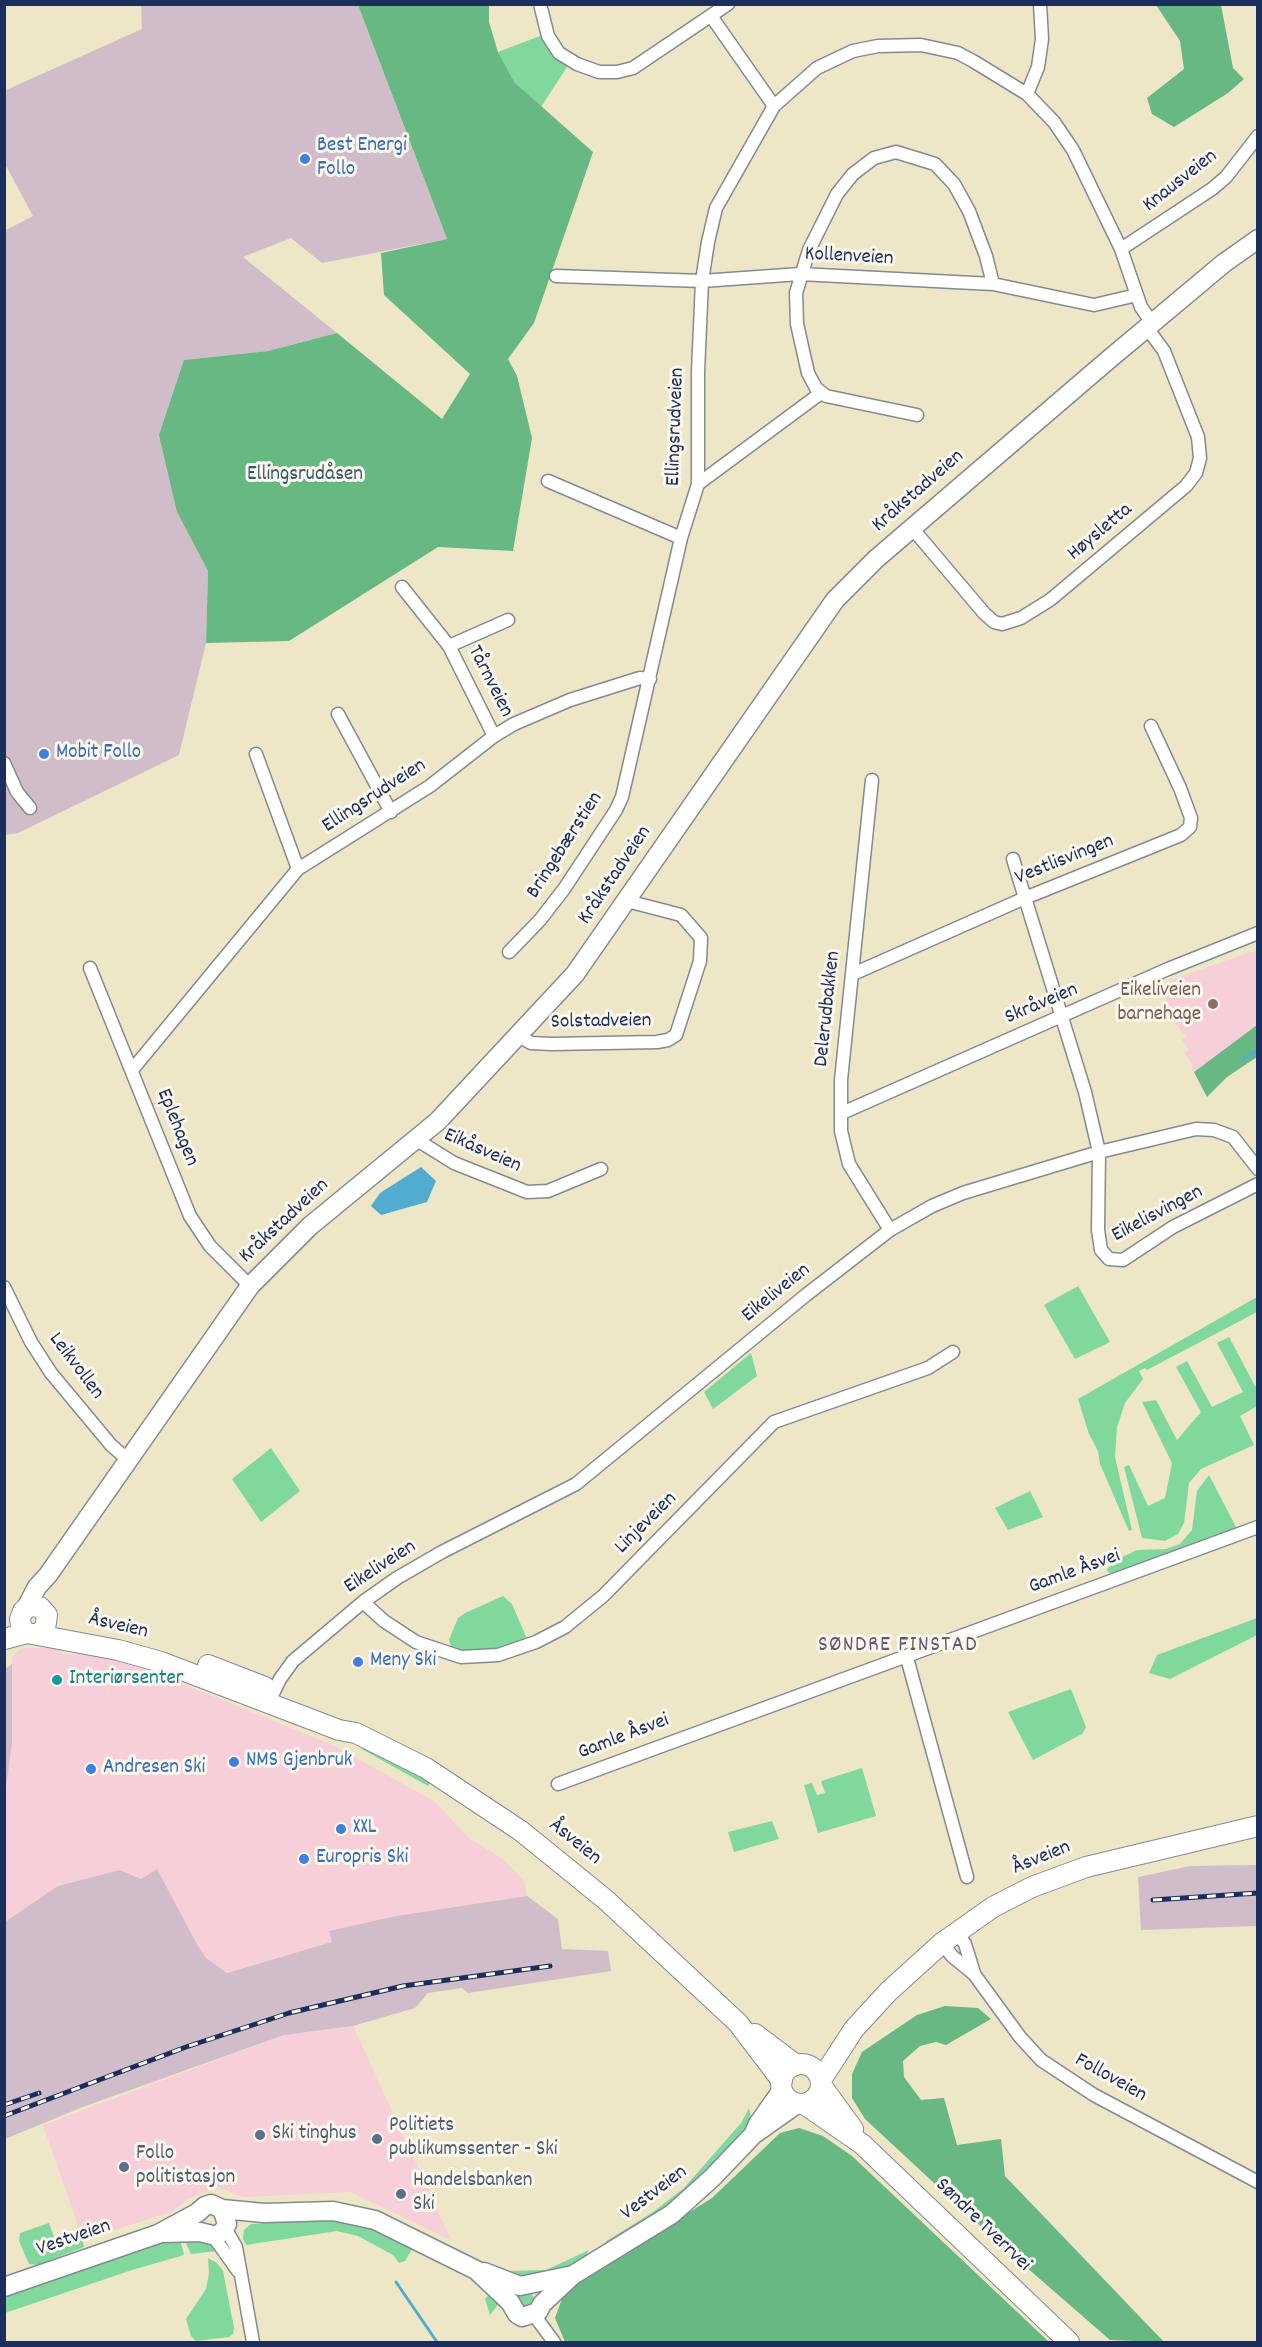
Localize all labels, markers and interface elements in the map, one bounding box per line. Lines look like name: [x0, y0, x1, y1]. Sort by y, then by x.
place label: Best Energi Follo: [317, 134, 407, 184]
street label: Knausveien: [1139, 145, 1223, 219]
marker: Best Energi Follo: [298, 152, 312, 166]
street label: Kollenveien: [804, 243, 894, 273]
street label: Ellingsrudveien: [662, 367, 692, 487]
street label: Kråkstadveien: [868, 445, 970, 539]
park label: Ellingsrudåsen: [247, 463, 363, 489]
street label: Høysletta: [1063, 499, 1139, 567]
street label: Tårnveien: [460, 642, 518, 722]
place label: Mobit Follo: [56, 741, 141, 767]
marker: Mobit Follo: [37, 747, 51, 761]
street label: Ellingsrudveien: [318, 754, 432, 840]
street label: Bringebærstien: [522, 788, 610, 904]
street label: Kråkstadveien: [574, 822, 658, 930]
street label: Vestlisvingen: [1012, 830, 1118, 892]
street label: Delerudbakken: [810, 950, 848, 1068]
street label: Skråveien: [1002, 978, 1082, 1032]
place label: Eikeliveien barnehage: [1117, 979, 1201, 1029]
marker: Eikeliveien barnehage: [1206, 997, 1220, 1011]
street label: Solstadveien: [550, 1010, 652, 1036]
street label: Eplehagen: [149, 1086, 203, 1170]
street label: Eikåsveien: [439, 1124, 525, 1180]
street label: Kråkstadveien: [235, 1174, 335, 1270]
street label: Eikelisvingen: [1108, 1181, 1208, 1249]
street label: Eikeliveien: [738, 1259, 816, 1329]
street label: Leikvollen: [42, 1329, 108, 1405]
street label: Linjeveien: [611, 1488, 683, 1560]
street label: Eikeliveien: [340, 1535, 422, 1601]
street label: Gamle Åsvei: [1026, 1545, 1124, 1601]
street label: Åsveien: [86, 1608, 150, 1646]
district label: SØNDRE FINSTAD: [818, 1634, 978, 1660]
place label: Meny Ski: [370, 1649, 436, 1675]
marker: Meny Ski: [351, 1655, 365, 1669]
place label: Interiørsenter: [69, 1667, 184, 1693]
marker: Interiørsenter: [50, 1673, 64, 1687]
street label: Gamle Åsvei: [575, 1709, 673, 1767]
place label: NMS Gjenbruk: [246, 1749, 352, 1775]
marker: NMS Gjenbruk: [227, 1755, 241, 1769]
place label: Andresen Ski: [103, 1756, 205, 1782]
marker: Andresen Ski: [84, 1762, 98, 1776]
street label: Åsveien: [543, 1814, 605, 1872]
place label: XXL: [353, 1816, 376, 1842]
marker: XXL: [334, 1822, 348, 1836]
street label: Åsveien: [1009, 1836, 1075, 1882]
place label: Europris Ski: [316, 1846, 408, 1872]
marker: Europris Ski: [297, 1852, 311, 1866]
street label: Folloveien: [1069, 2049, 1151, 2109]
place label: Politiets publikumssenter - Ski: [389, 2114, 558, 2164]
place label: Ski tinghus: [272, 2122, 357, 2148]
marker: Ski tinghus: [253, 2128, 267, 2142]
marker: Politiets publikumssenter - Ski: [370, 2132, 384, 2146]
place label: Follo politistasjon: [136, 2142, 235, 2192]
marker: Follo politistasjon: [117, 2160, 131, 2174]
street label: Vestveien: [617, 2161, 693, 2227]
place label: Handelsbanken Ski: [413, 2169, 532, 2219]
street label: Søndre Tverrvei: [929, 2174, 1035, 2278]
marker: Handelsbanken Ski: [394, 2187, 408, 2201]
street label: Vestveien: [34, 2215, 114, 2263]

